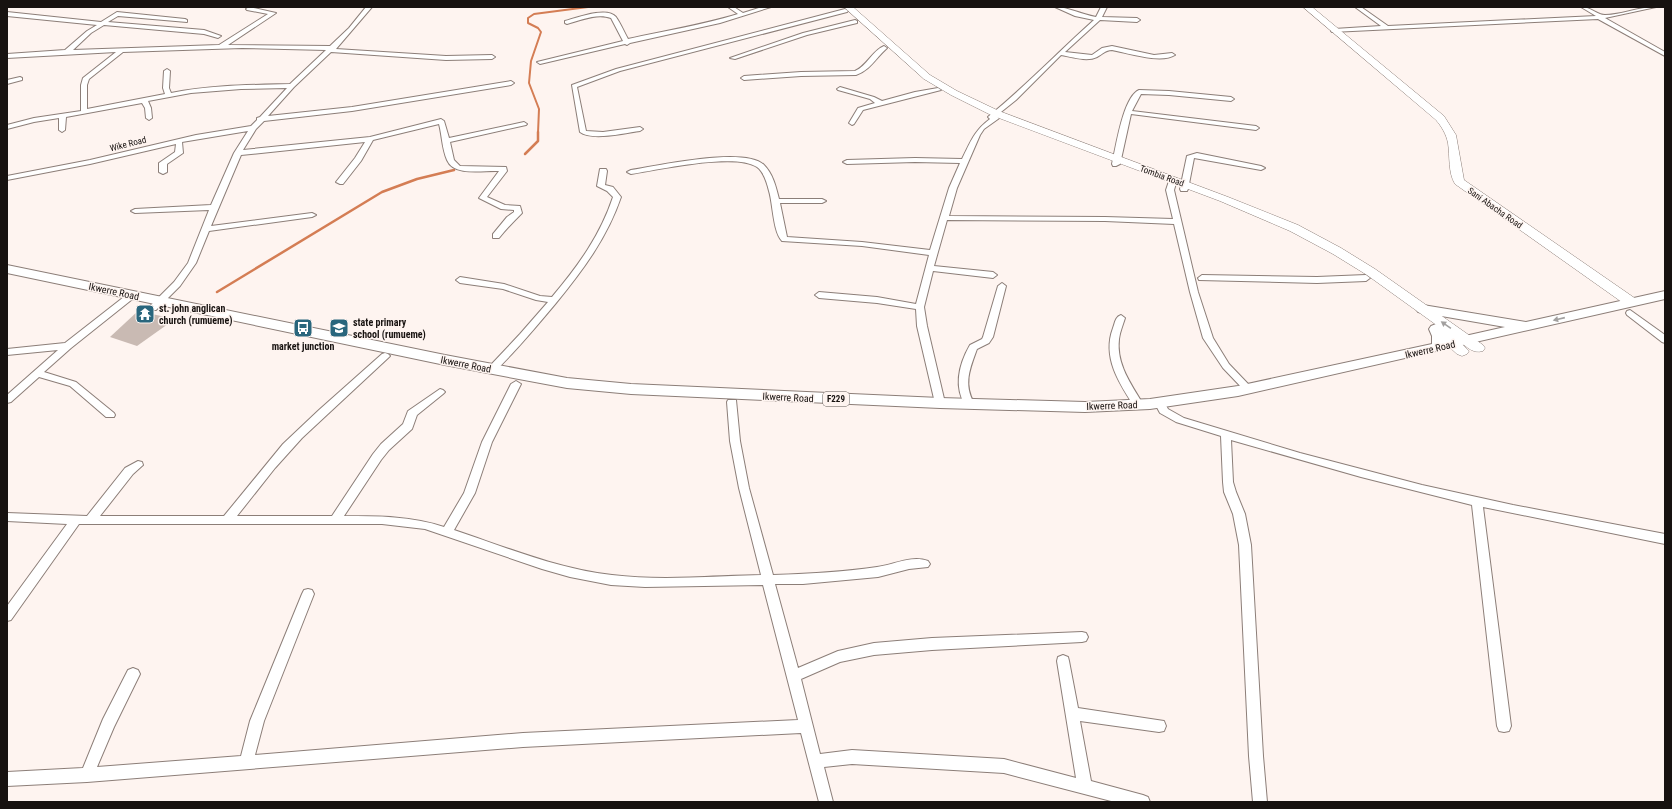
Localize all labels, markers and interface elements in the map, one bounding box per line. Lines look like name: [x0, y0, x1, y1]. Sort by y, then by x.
street label: Wike Road: [109, 135, 147, 153]
street label: Tombia Road: [1138, 163, 1186, 189]
street label: Sani Abacha Road: [1466, 185, 1524, 231]
street label: Ikwerre Road: [88, 281, 140, 302]
temple icon: st. john anglican church (rumueme): [134, 303, 156, 325]
place label: st. john anglican church (rumueme): [159, 303, 233, 327]
one-way arrow: [1552, 316, 1565, 322]
bus stop icon: market junction: [292, 317, 314, 339]
school or university icon: state primary school (rumueme): [328, 317, 350, 339]
place label: state primary school (rumueme): [353, 317, 426, 341]
one-way arrow: [1441, 321, 1451, 329]
street label: Ikwerre Road: [1404, 338, 1456, 361]
place label: market junction: [272, 341, 334, 352]
street label: Ikwerre Road: [440, 354, 492, 375]
street label: Ikwerre Road: [762, 391, 814, 404]
road number: F229: [823, 392, 849, 406]
street label: Ikwerre Road: [1086, 399, 1138, 412]

